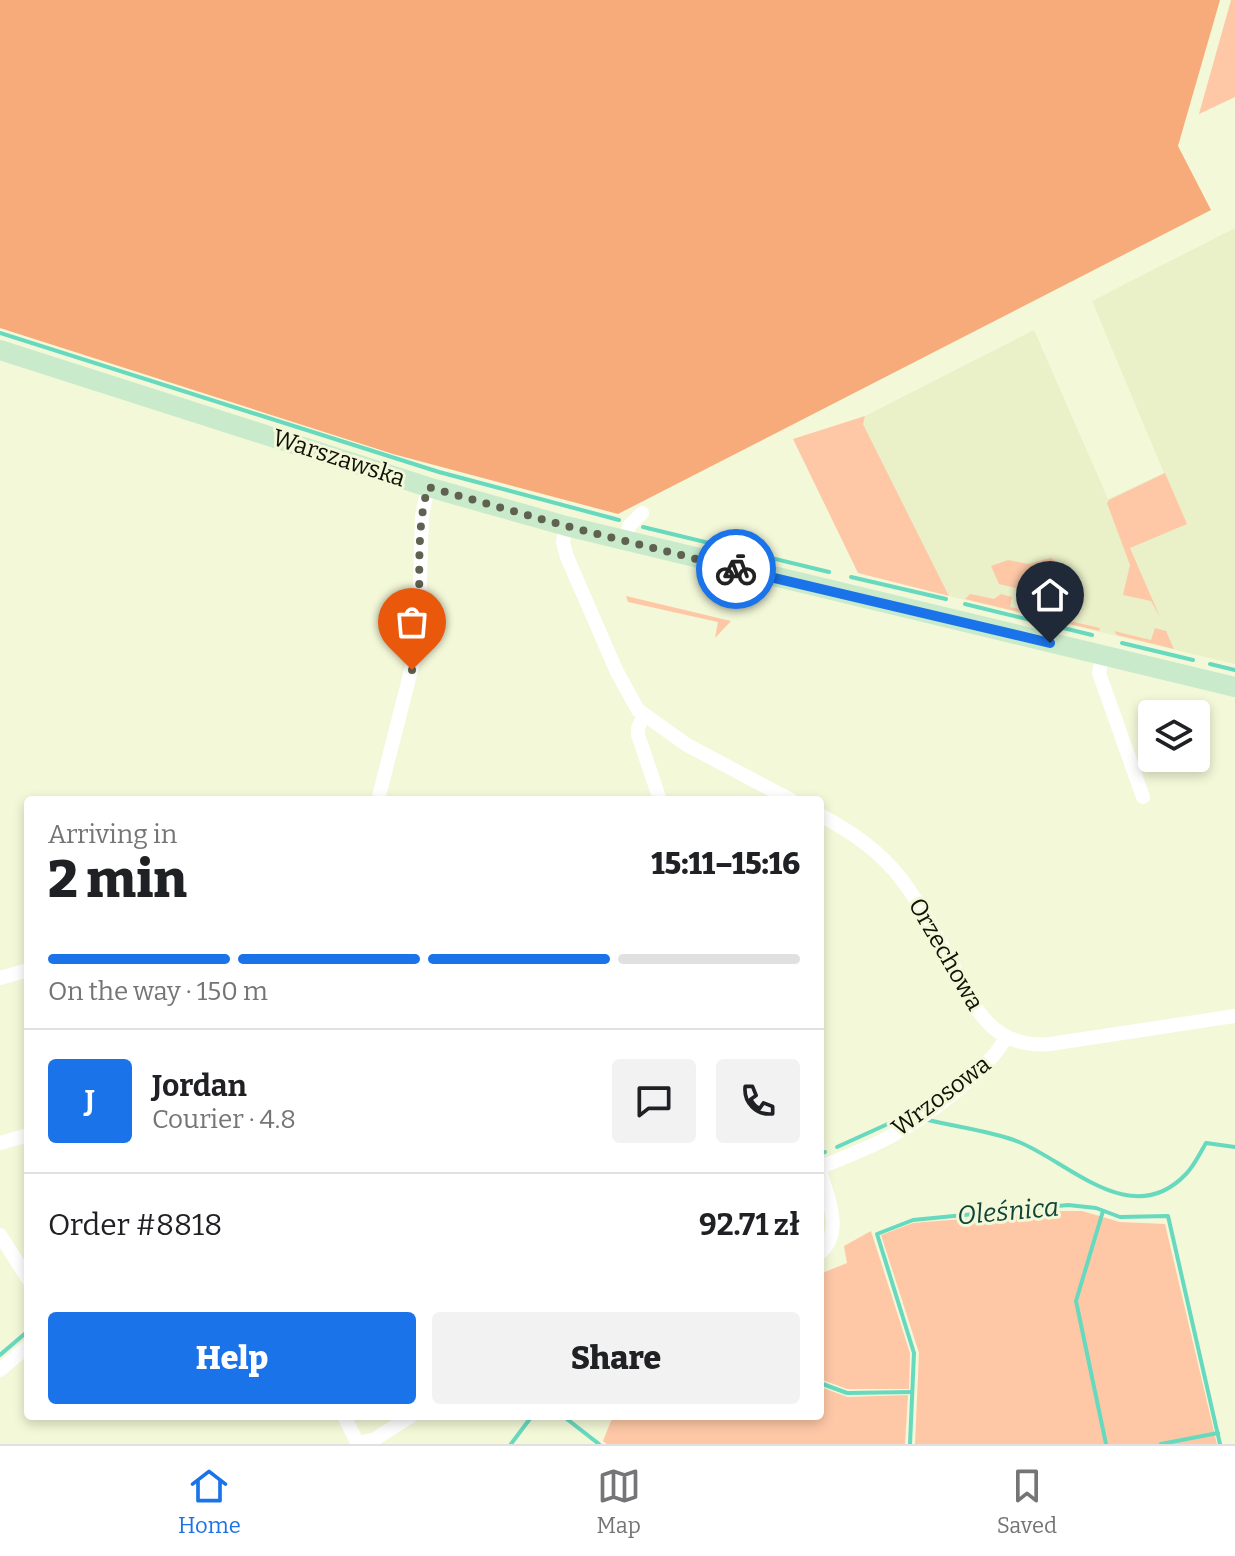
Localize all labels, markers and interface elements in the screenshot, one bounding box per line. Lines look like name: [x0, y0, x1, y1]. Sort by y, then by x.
street label: Warszawska: [269, 423, 409, 493]
courier: [696, 529, 776, 609]
icon: bike: [714, 547, 758, 591]
pin: [1016, 561, 1084, 643]
icon: home: [1028, 573, 1072, 617]
pin: [378, 588, 446, 670]
icon: bag: [390, 600, 434, 644]
map controls: [1138, 700, 1210, 772]
button: layers: [1138, 700, 1210, 772]
text: Arriving in: [48, 819, 177, 850]
text: 15:11–15:16: [651, 846, 800, 882]
text: 2 min: [48, 848, 187, 911]
street label: Orzechowa: [903, 893, 989, 1015]
text: On the way · 150 m: [48, 976, 268, 1007]
street label: Wrzosowa: [886, 1050, 996, 1142]
button: chat: [612, 1059, 696, 1143]
button: phone: [716, 1059, 800, 1143]
text: Jordan: [152, 1068, 247, 1104]
text: J: [85, 1083, 95, 1119]
text: Courier · 4.8: [152, 1104, 296, 1135]
water label: Oleśnica: [956, 1192, 1060, 1231]
text: Order #8818: [48, 1207, 222, 1243]
text: 92.71 zł: [699, 1207, 800, 1243]
button: Help: [48, 1312, 416, 1404]
button: Share: [432, 1312, 800, 1404]
tab: Home: [178, 1464, 241, 1539]
tab: Map: [597, 1464, 641, 1539]
tab: Saved: [997, 1464, 1057, 1539]

